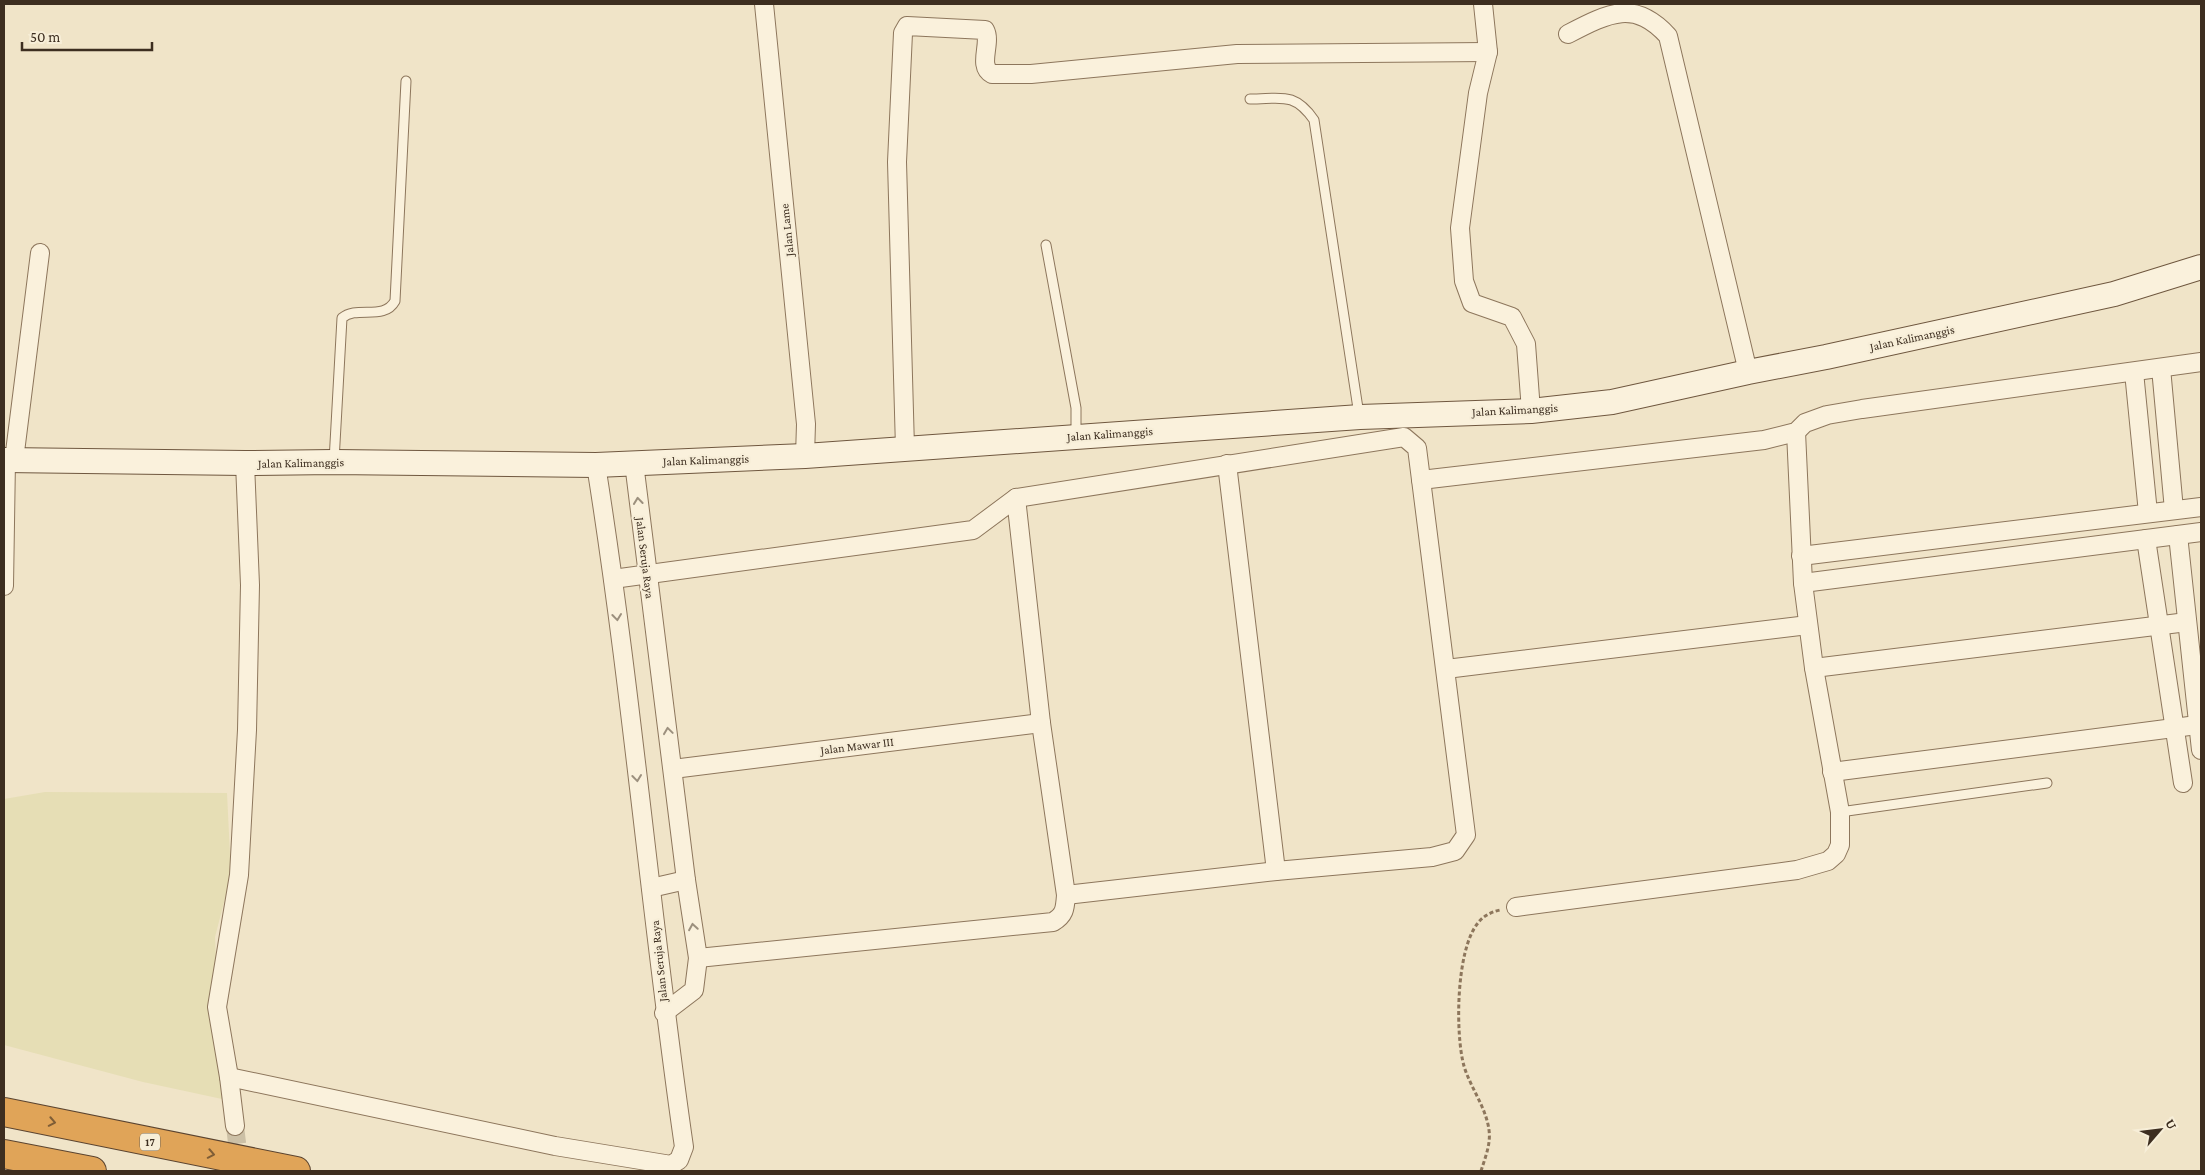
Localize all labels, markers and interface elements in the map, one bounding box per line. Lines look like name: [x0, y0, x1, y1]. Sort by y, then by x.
scale bar: [22, 20, 152, 52]
text: 50 m: [30, 29, 60, 45]
street label: Jalan Lame: [777, 203, 797, 258]
street label: Jalan Kalimanggis: [1867, 322, 1956, 354]
street label: Jalan Kalimanggis: [1471, 401, 1559, 419]
street label: Jalan Kalimanggis: [1066, 424, 1154, 444]
street label: Jalan Kalimanggis: [662, 451, 750, 469]
street label: Jalan Kalimanggis: [257, 455, 345, 471]
one-way arrow: [633, 496, 644, 504]
street label: Jalan Seruja Raya: [633, 516, 657, 600]
one-way arrow: [611, 613, 622, 621]
one-way arrow: [663, 727, 674, 735]
street label: Jalan Mawar III: [819, 735, 895, 758]
one-way arrow: [631, 775, 642, 783]
street label: Jalan Seruja Raya: [648, 919, 670, 1003]
one-way arrow: [689, 923, 699, 931]
north arrow: [2135, 1105, 2185, 1155]
one-way arrow: [47, 1116, 56, 1127]
text: U: [2162, 1116, 2181, 1132]
road number: 17: [140, 1134, 160, 1150]
one-way arrow: [206, 1148, 215, 1159]

